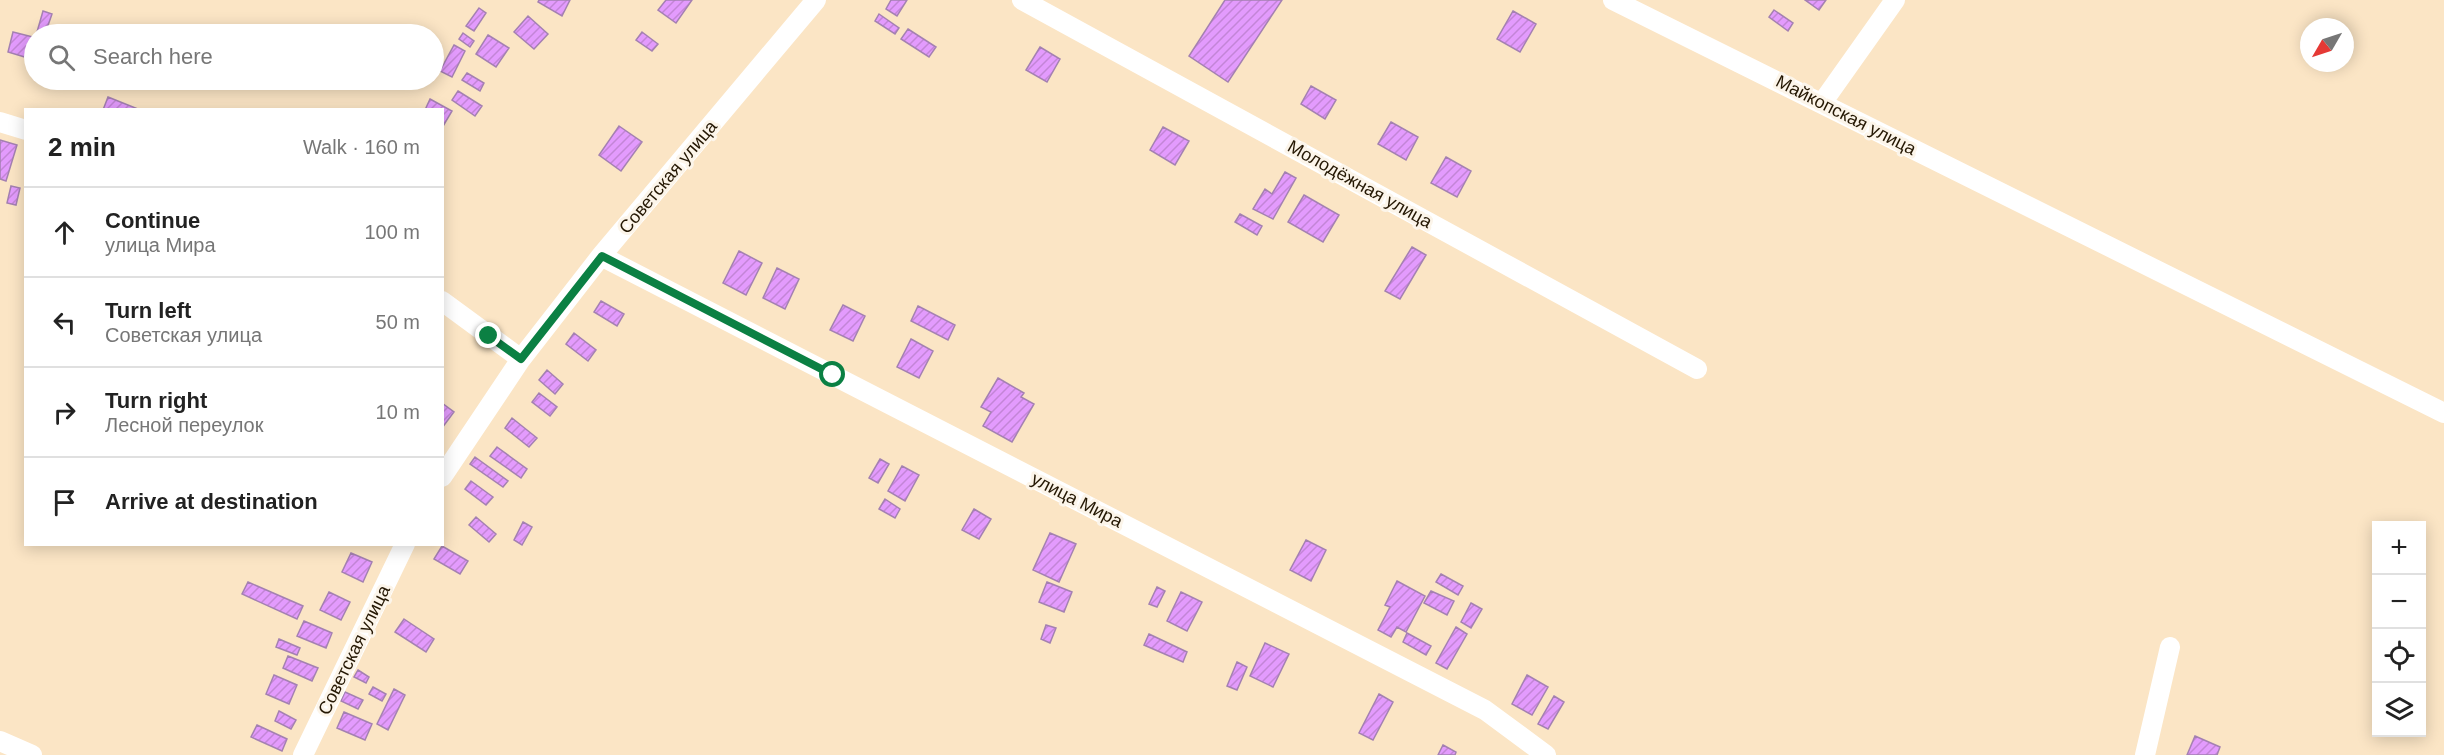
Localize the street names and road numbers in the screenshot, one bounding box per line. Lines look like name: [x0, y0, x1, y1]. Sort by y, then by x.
street label: Майкопская улица: [1773, 71, 1920, 159]
street label: Советская улица: [615, 116, 722, 238]
street label: Молодёжная улица: [1284, 136, 1436, 232]
street label: улица Мира: [1028, 468, 1127, 532]
street label: Советская улица: [314, 581, 394, 718]

